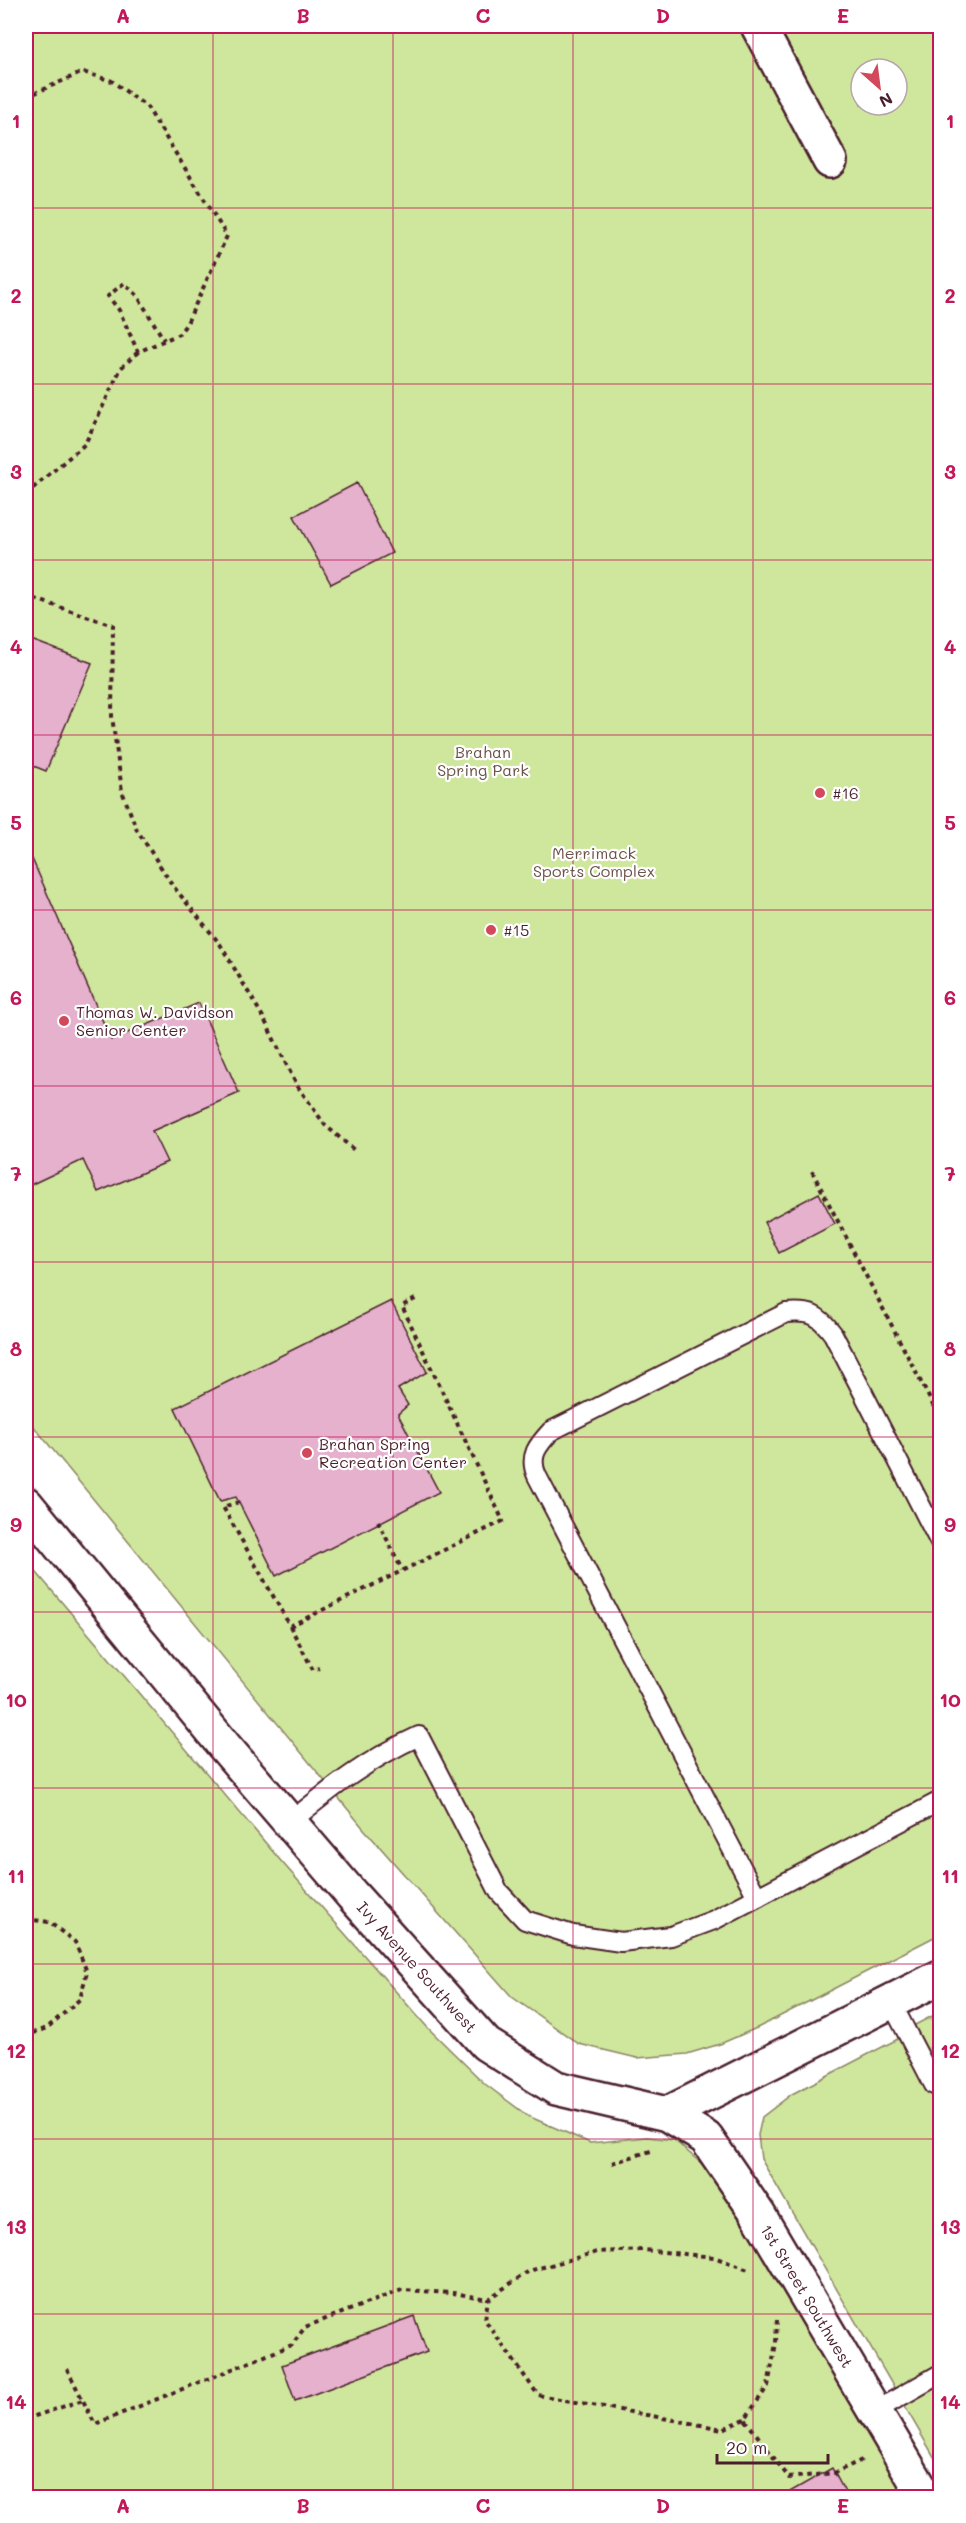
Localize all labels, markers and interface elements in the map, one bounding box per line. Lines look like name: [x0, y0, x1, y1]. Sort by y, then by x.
text: A: [116, 2, 130, 28]
text: B: [296, 2, 310, 28]
text: C: [476, 2, 491, 28]
text: D: [656, 2, 670, 28]
text: E: [837, 2, 849, 28]
north arrow: [849, 57, 909, 117]
text: N: [876, 89, 897, 113]
text: 1: [12, 107, 20, 133]
text: 1: [946, 107, 954, 133]
text: 2: [10, 282, 22, 308]
text: 2: [944, 282, 956, 308]
text: 3: [10, 458, 22, 484]
text: 3: [944, 458, 956, 484]
text: 4: [10, 633, 23, 659]
text: 4: [944, 633, 957, 659]
park label: Brahan Spring Park: [437, 741, 529, 780]
place label: #16: [832, 782, 859, 803]
marker: #16: [813, 786, 827, 800]
text: 5: [10, 809, 22, 835]
text: 5: [944, 809, 956, 835]
park label: Merrimack Sports Complex: [533, 842, 655, 881]
place label: #15: [503, 919, 529, 940]
marker: #15: [484, 923, 498, 937]
text: 6: [10, 984, 22, 1010]
text: 6: [944, 984, 956, 1010]
place label: Thomas W. Davidson Senior Center: [76, 1001, 234, 1040]
marker: Thomas W. Davidson Senior Center: [57, 1014, 71, 1028]
text: 7: [10, 1160, 22, 1186]
text: 7: [944, 1160, 956, 1186]
text: 8: [10, 1335, 22, 1361]
text: 8: [944, 1335, 956, 1361]
place label: Brahan Spring Recreation Center: [319, 1433, 467, 1472]
marker: Brahan Spring Recreation Center: [300, 1446, 314, 1460]
text: 9: [10, 1511, 22, 1537]
text: 9: [944, 1511, 956, 1537]
text: 10: [5, 1686, 27, 1712]
text: 10: [939, 1686, 961, 1712]
text: 11: [7, 1862, 25, 1888]
text: 11: [941, 1862, 959, 1888]
street label: Ivy Avenue Southwest: [353, 1897, 482, 2037]
text: 12: [6, 2037, 26, 2063]
text: 12: [940, 2037, 960, 2063]
text: 13: [6, 2213, 26, 2239]
text: 13: [940, 2213, 960, 2239]
street label: 1st Street Southwest: [756, 2220, 859, 2371]
text: 14: [5, 2388, 27, 2414]
text: 14: [939, 2388, 961, 2414]
scale bar: [717, 2427, 828, 2465]
text: 20 m: [726, 2435, 767, 2459]
text: A: [116, 2492, 130, 2518]
text: B: [296, 2492, 310, 2518]
text: C: [476, 2492, 491, 2518]
text: D: [656, 2492, 670, 2518]
text: E: [837, 2492, 849, 2518]

